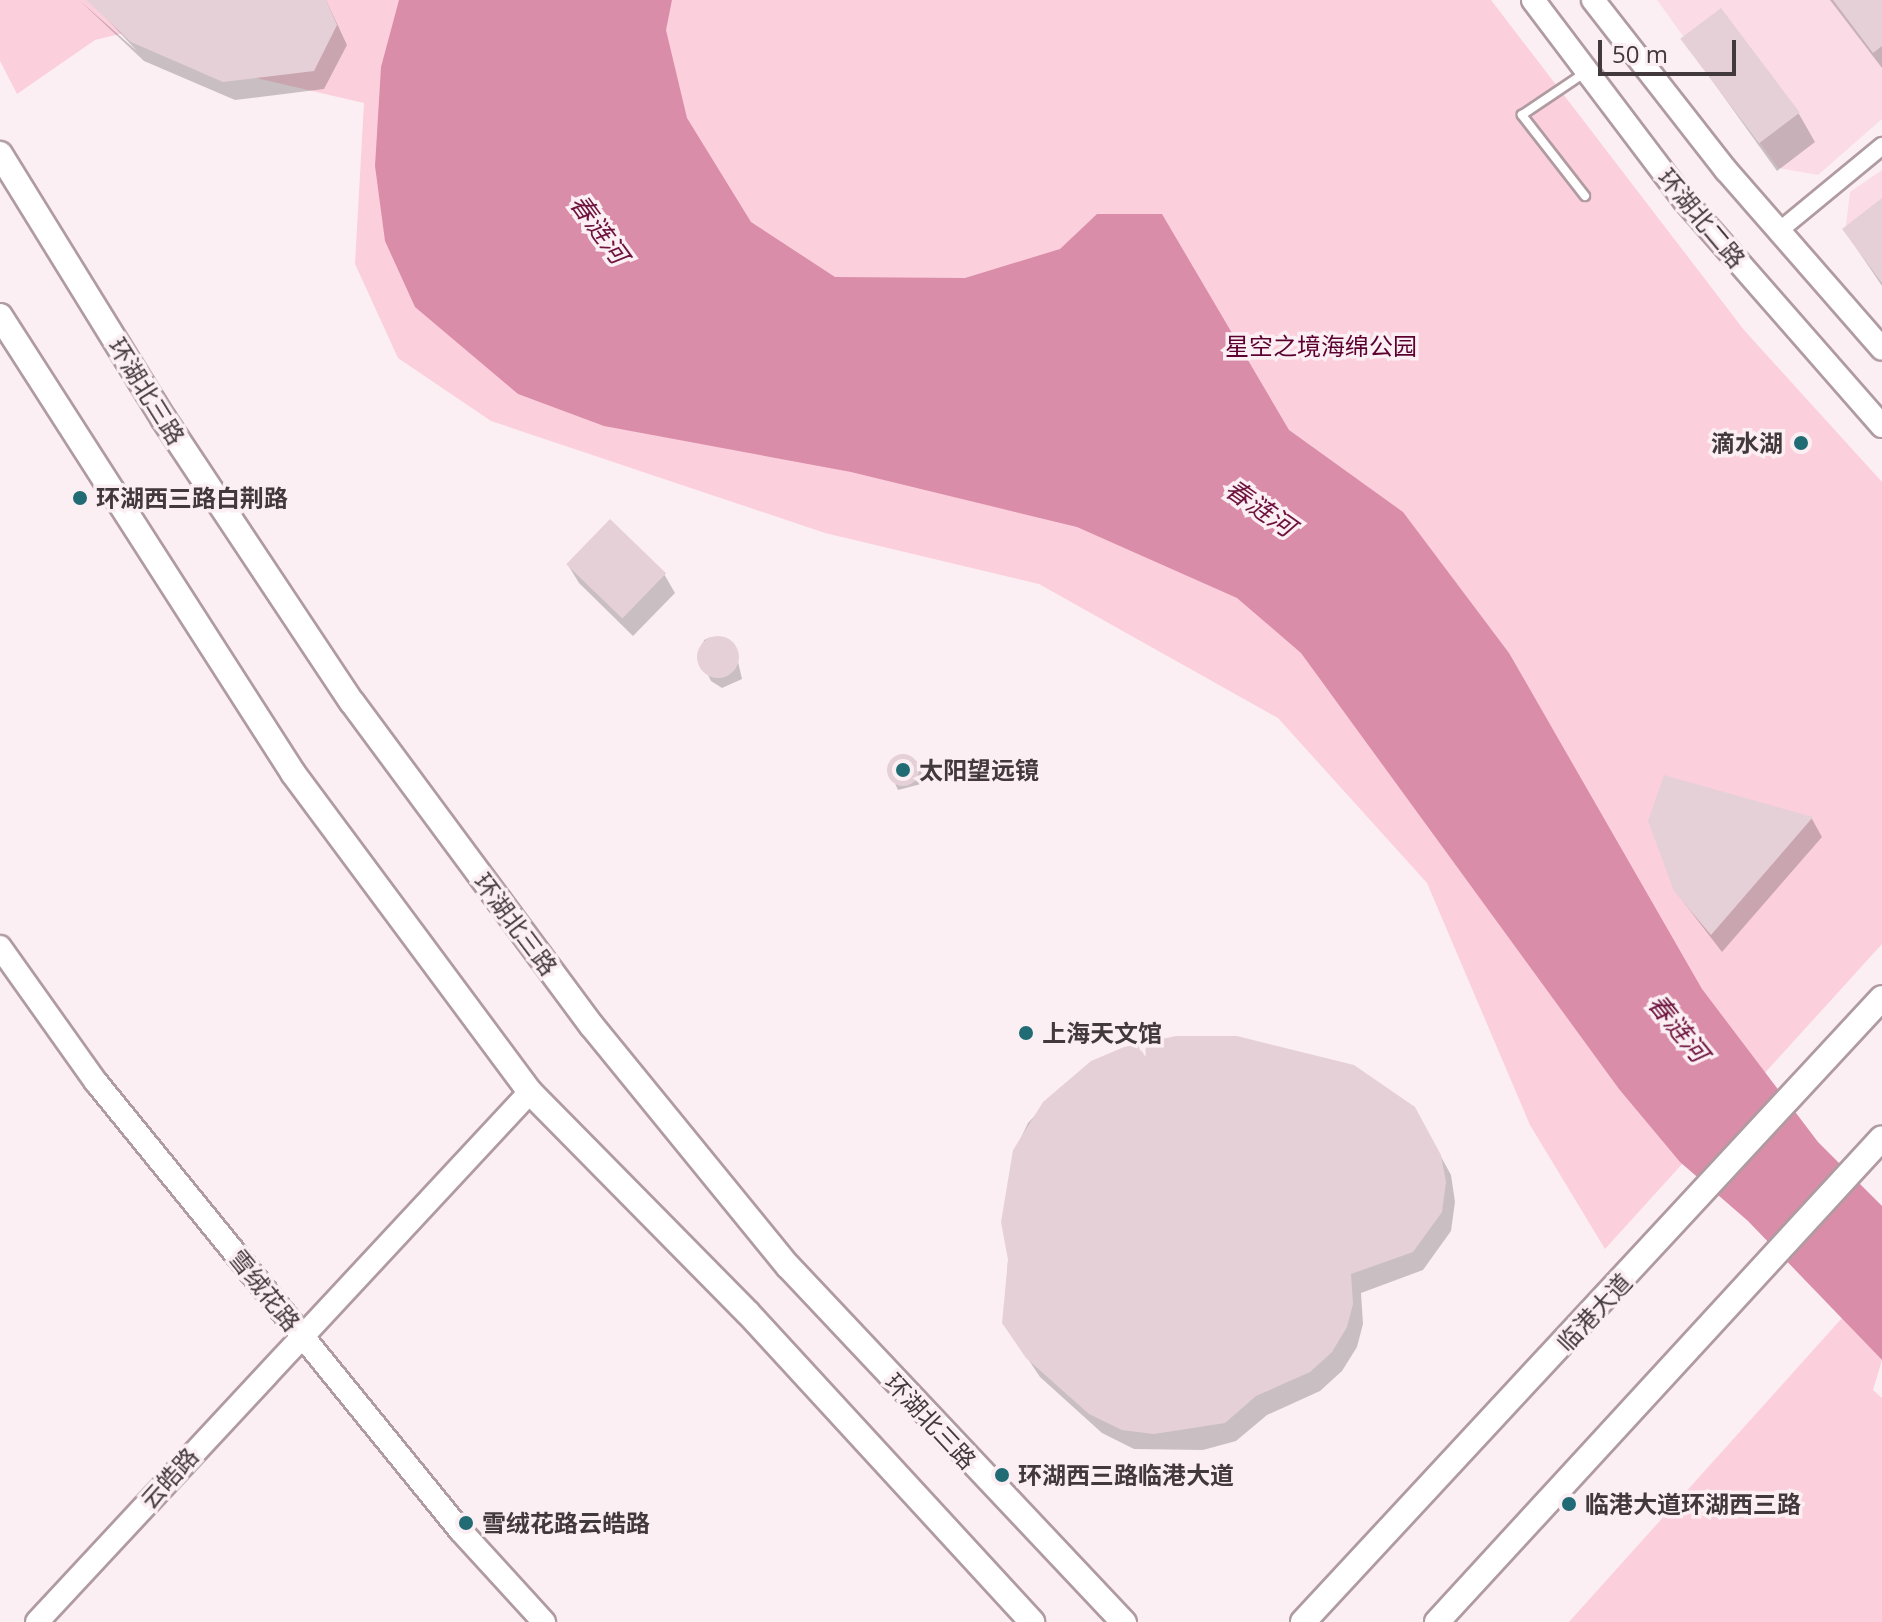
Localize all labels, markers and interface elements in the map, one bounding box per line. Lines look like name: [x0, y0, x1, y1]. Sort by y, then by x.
scale bar: [1602, 24, 1740, 74]
text: 50 m: [1612, 37, 1668, 70]
street label: 环湖北二路: [1652, 163, 1752, 273]
water label: 春涟河: [563, 188, 635, 270]
street label: 环湖北三路: [103, 332, 191, 450]
park label: 星空之境海绵公园: [1225, 332, 1417, 360]
place label: 滴水湖: [1711, 429, 1783, 457]
marker: 滴水湖: [1790, 432, 1812, 454]
water label: 春涟河: [1219, 473, 1301, 543]
place label: 环湖西三路白荆路: [96, 484, 288, 512]
marker: 环湖西三路白荆路: [71, 489, 89, 507]
place label: 太阳望远镜: [919, 756, 1039, 784]
marker: 太阳望远镜: [894, 761, 912, 779]
street label: 环湖北三路: [468, 867, 564, 981]
water label: 春涟河: [1641, 988, 1715, 1068]
place label: 上海天文馆: [1042, 1019, 1162, 1047]
marker: 上海天文馆: [1017, 1024, 1035, 1042]
street label: 雪绒花路: [224, 1244, 306, 1336]
street label: 临港大道: [1551, 1267, 1637, 1357]
street label: 环湖北三路: [880, 1367, 982, 1475]
street label: 云皓路: [134, 1442, 204, 1514]
place label: 环湖西三路临港大道: [1018, 1461, 1234, 1489]
marker: 环湖西三路临港大道: [993, 1466, 1011, 1484]
place label: 临港大道环湖西三路: [1585, 1490, 1801, 1518]
marker: 临港大道环湖西三路: [1560, 1495, 1578, 1513]
place label: 雪绒花路云皓路: [482, 1509, 650, 1537]
marker: 雪绒花路云皓路: [457, 1514, 475, 1532]

